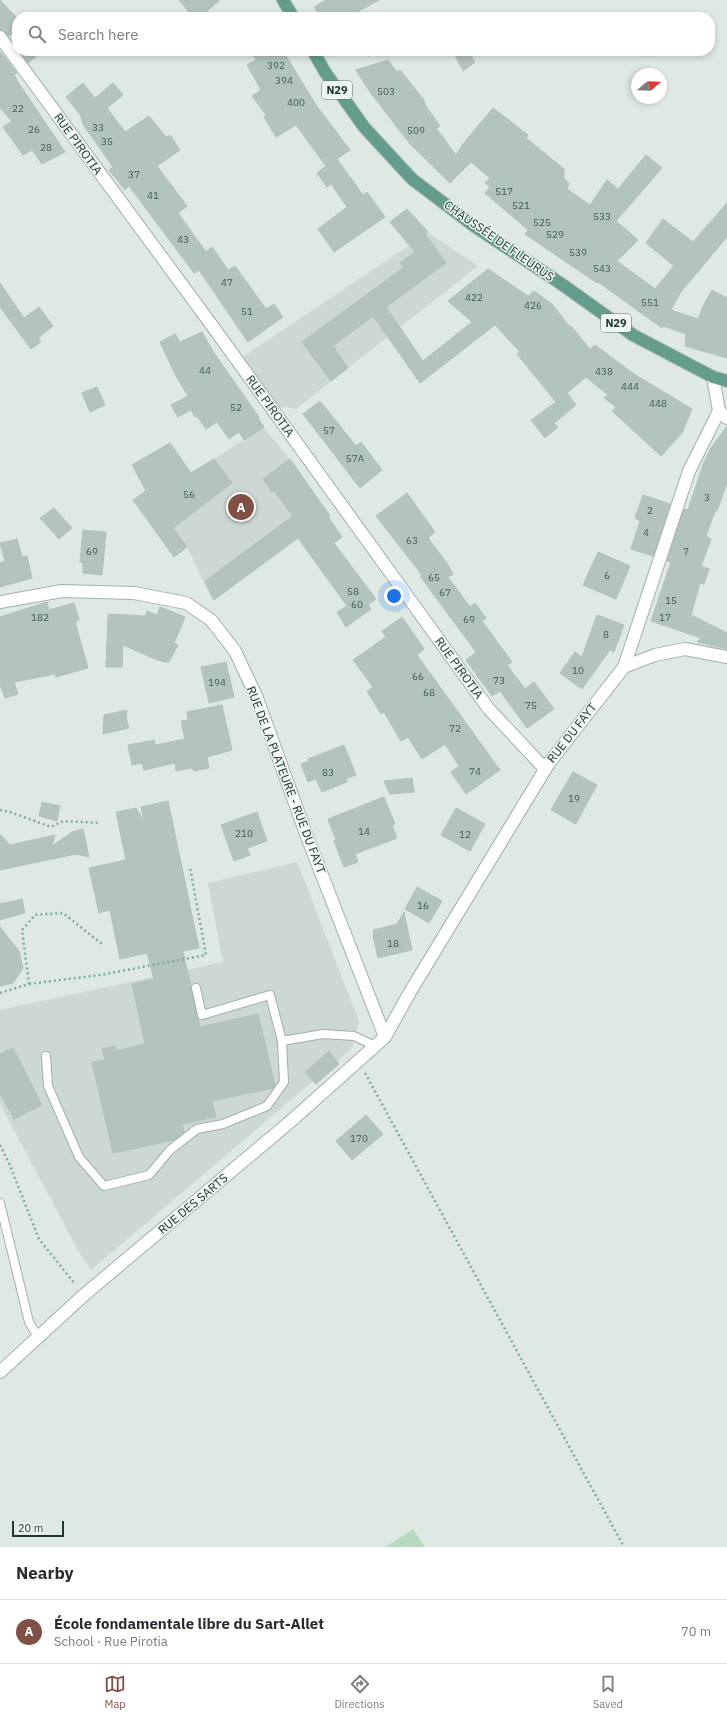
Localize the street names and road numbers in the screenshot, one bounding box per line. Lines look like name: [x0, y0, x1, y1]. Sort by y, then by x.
road number: N29: [322, 81, 352, 99]
street label: RUE PIROTIA: [51, 110, 106, 178]
street label: CHAUSSÉE DE FLEURUS: [441, 197, 557, 284]
road number: N29: [601, 314, 631, 332]
street label: RUE PIROTIA: [243, 372, 298, 440]
street label: RUE PIROTIA: [432, 634, 487, 702]
street label: RUE DE LA PLATEURE - RUE DU FAYT: [244, 684, 329, 876]
street label: RUE DU FAYT: [544, 700, 600, 766]
street label: RUE DES SARTS: [155, 1170, 230, 1237]

